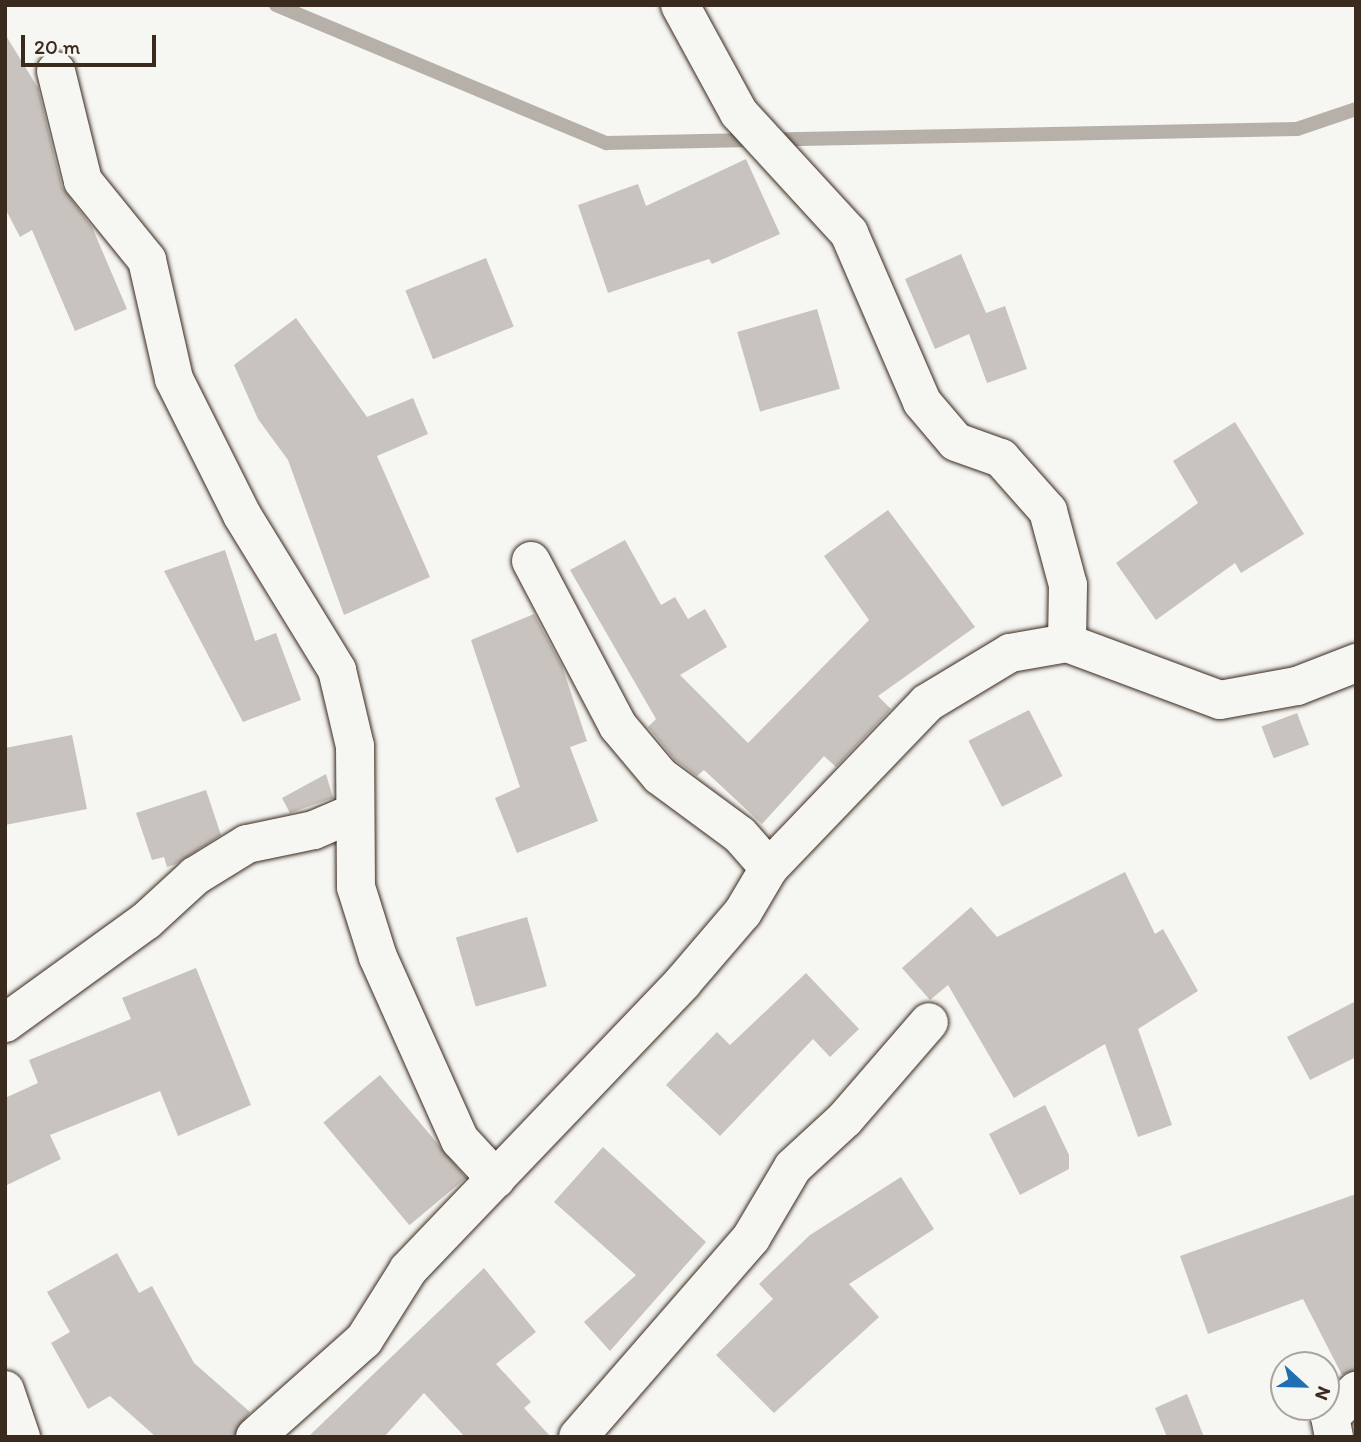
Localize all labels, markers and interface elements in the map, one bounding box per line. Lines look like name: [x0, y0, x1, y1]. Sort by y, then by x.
scale bar: [24, 21, 159, 65]
text: 20 m: [34, 34, 80, 59]
north arrow: [1270, 1351, 1340, 1421]
text: N: [1310, 1383, 1336, 1404]

